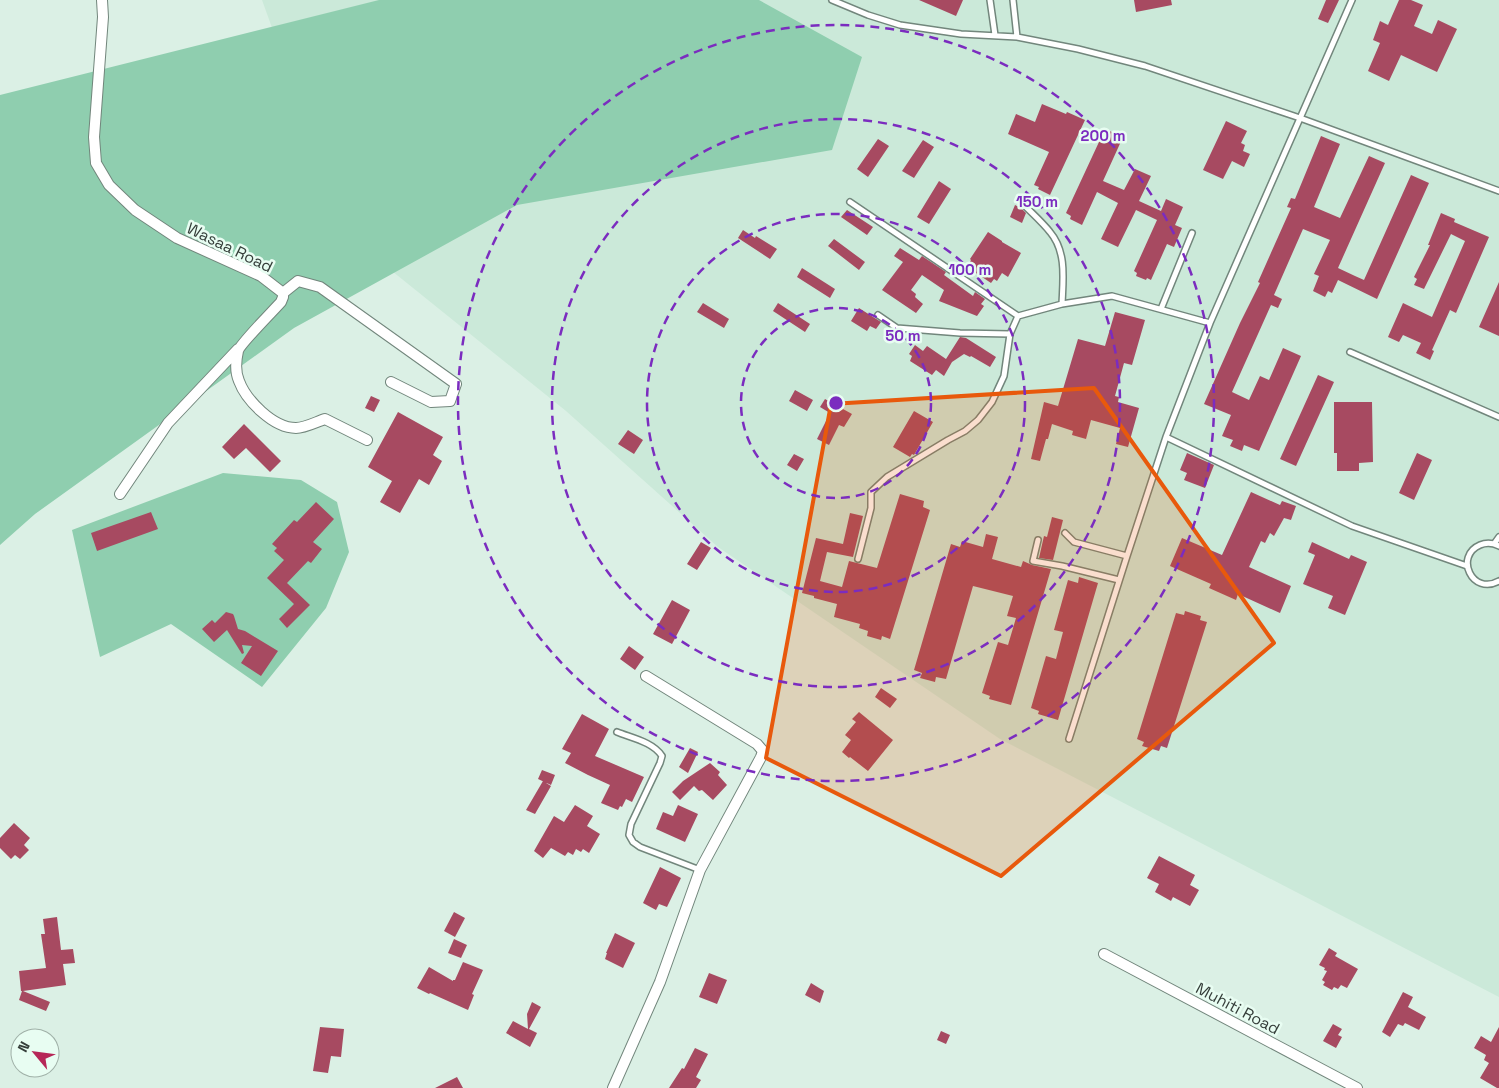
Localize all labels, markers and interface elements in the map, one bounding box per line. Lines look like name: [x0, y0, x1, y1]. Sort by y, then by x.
text: 200 m: [1081, 126, 1125, 145]
text: 150 m: [1016, 192, 1058, 211]
street label: Wasaa Road: [183, 218, 276, 277]
text: 100 m: [949, 260, 991, 279]
text: 50 m: [885, 326, 921, 345]
centre of rings: [827, 394, 845, 412]
street label: Muhiti Road: [1192, 978, 1283, 1039]
north arrow: [10, 1028, 60, 1078]
text: N: [13, 1038, 34, 1055]

